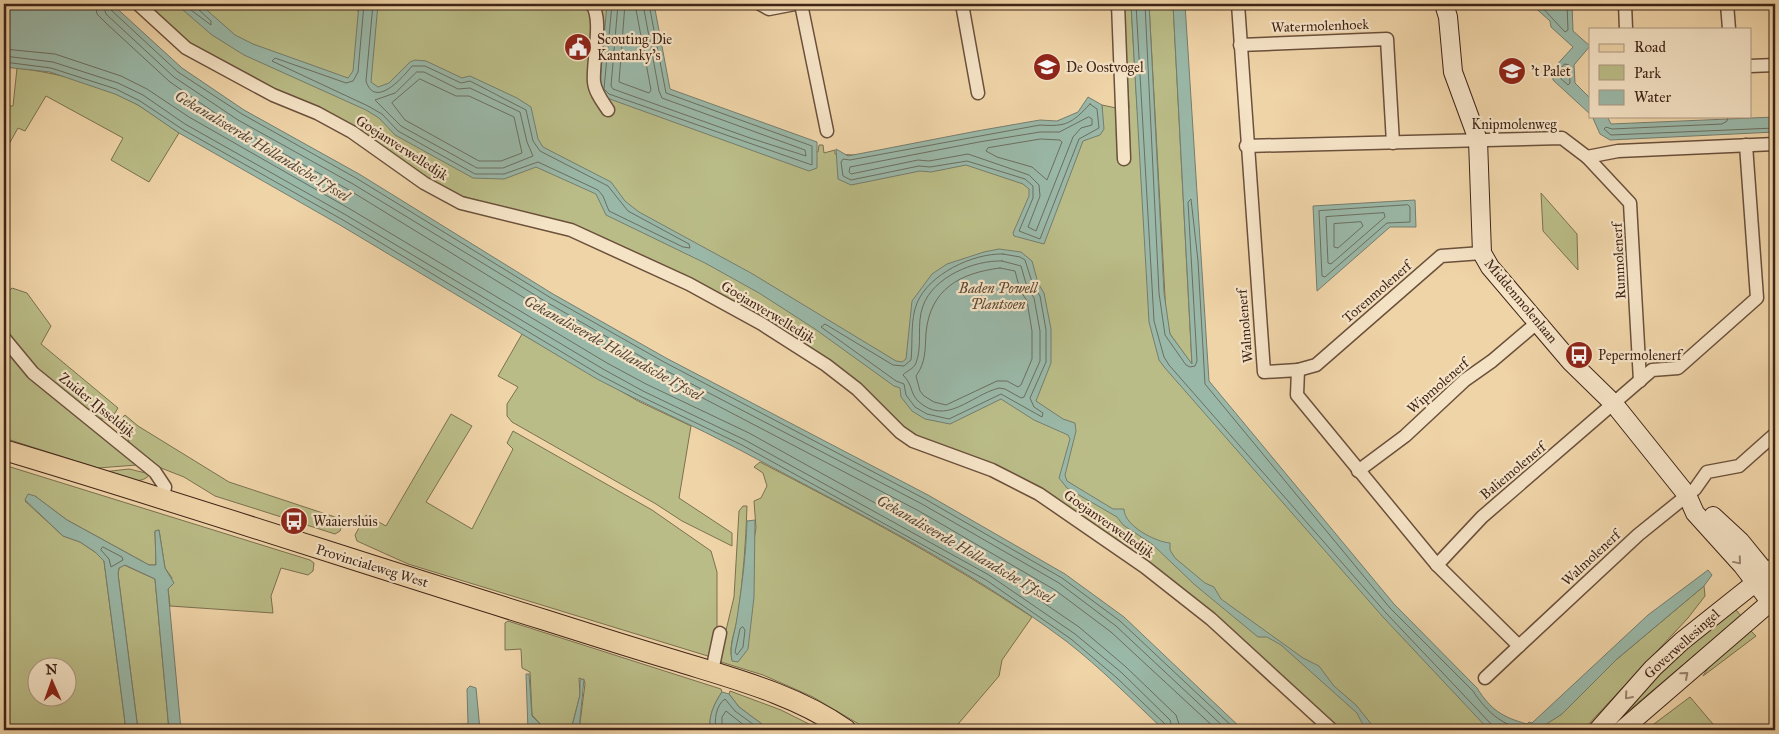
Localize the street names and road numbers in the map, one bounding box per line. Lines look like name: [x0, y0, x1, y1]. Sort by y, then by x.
street label: Watermolenhoek: [1271, 16, 1370, 36]
street label: Goejanverwelledijk: [353, 112, 452, 184]
street label: Knipmolenweg: [1471, 116, 1557, 133]
street label: Runmolenerf: [1608, 220, 1629, 300]
street label: Middenmolenlaan: [1481, 255, 1561, 347]
street label: Torenmolenerf: [1339, 256, 1417, 327]
street label: Goejanverwelledijk: [718, 277, 818, 347]
street label: Walmolenerf: [1233, 286, 1257, 364]
street label: Wipmolenerf: [1404, 353, 1474, 417]
street label: Zuider IJsseldijk: [55, 369, 139, 442]
street label: Baliemolenerf: [1477, 437, 1551, 503]
street label: Goejanverwelledijk: [1060, 486, 1158, 562]
street label: Walmolenerf: [1558, 525, 1626, 589]
street label: Provincialeweg West: [314, 541, 430, 591]
street label: Goverwellesingel: [1641, 605, 1723, 682]

